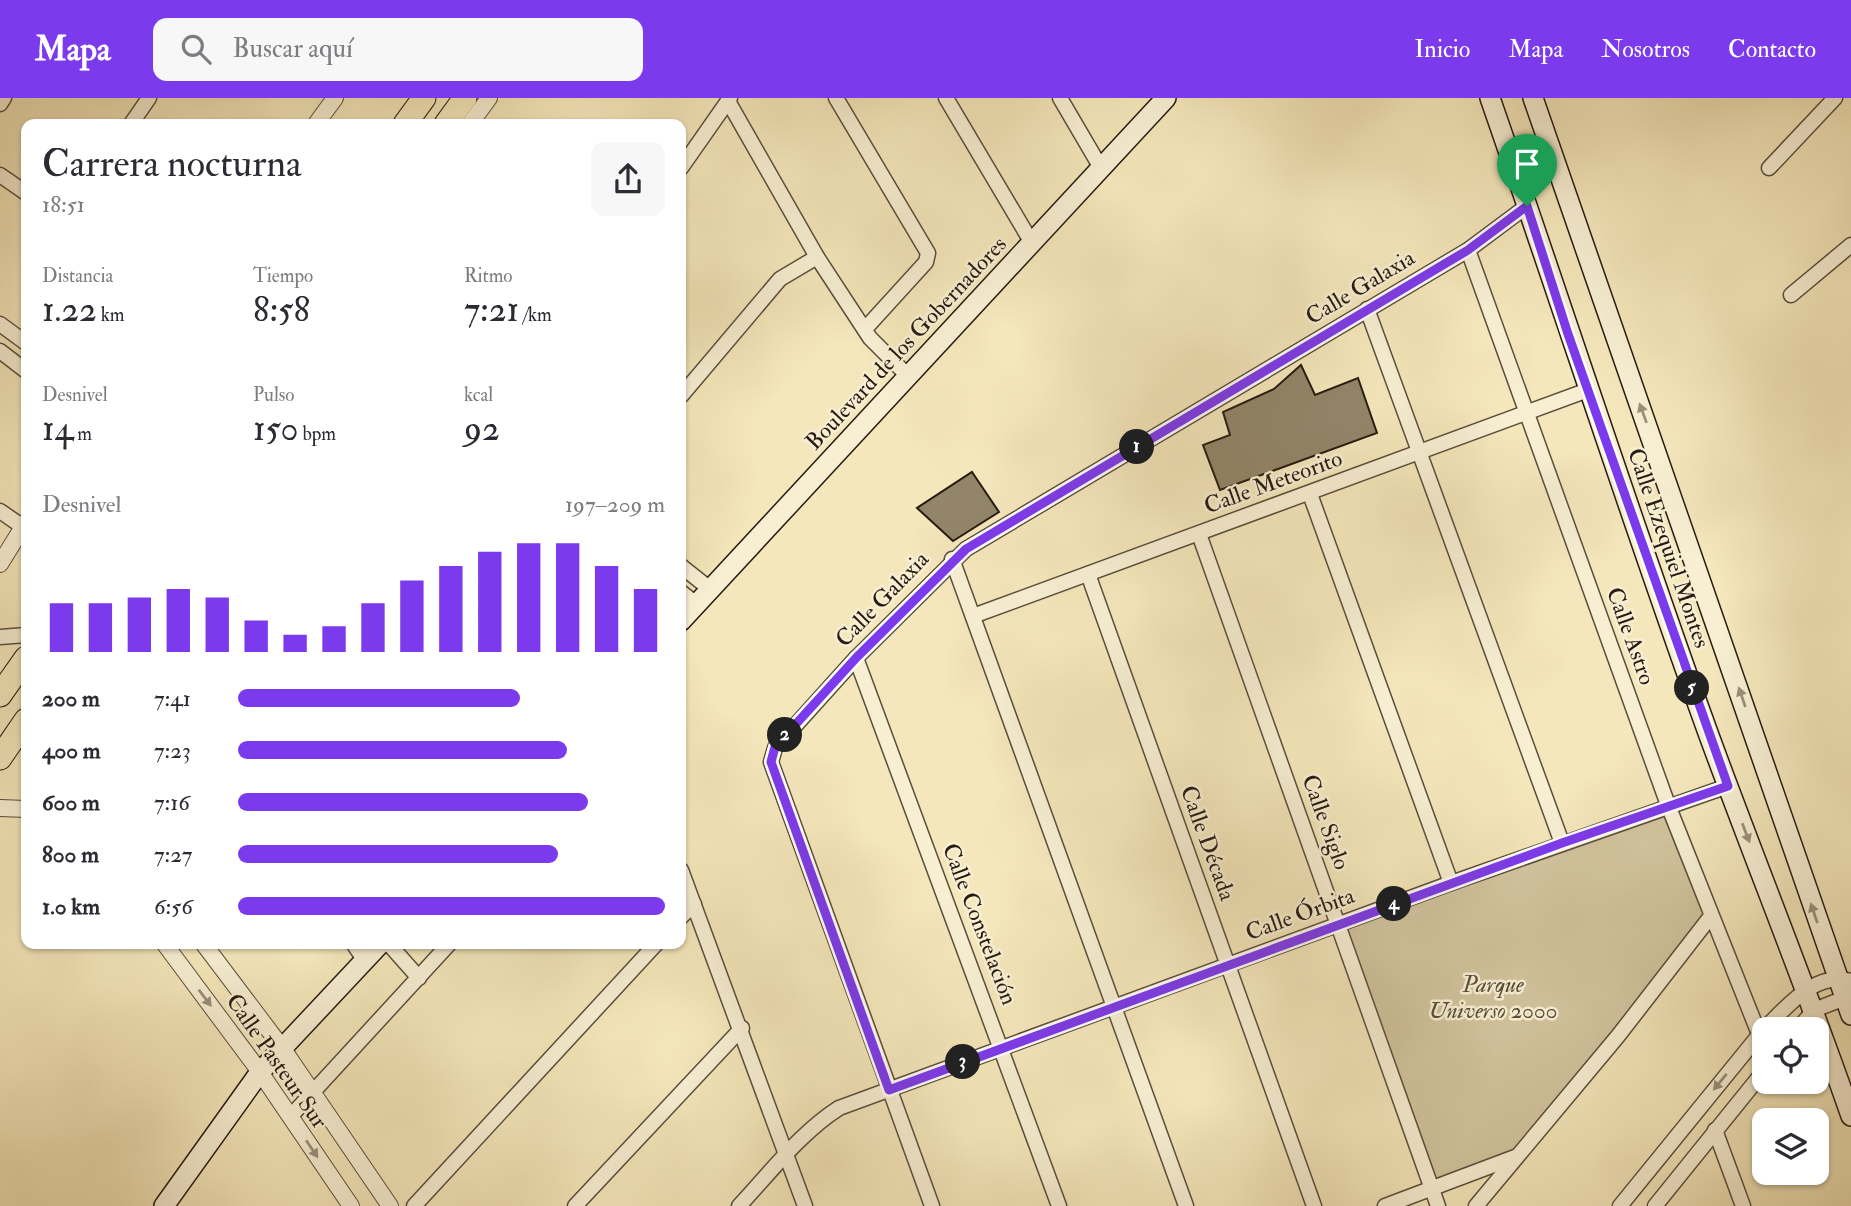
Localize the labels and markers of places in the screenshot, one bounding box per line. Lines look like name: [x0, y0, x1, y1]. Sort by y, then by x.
pin: [1497, 134, 1557, 206]
pin: 1: [1120, 430, 1154, 464]
pin: 5: [1674, 670, 1710, 706]
pin: 2: [768, 718, 802, 752]
pin: 4: [1376, 886, 1412, 922]
pin: 3: [946, 1044, 981, 1080]

